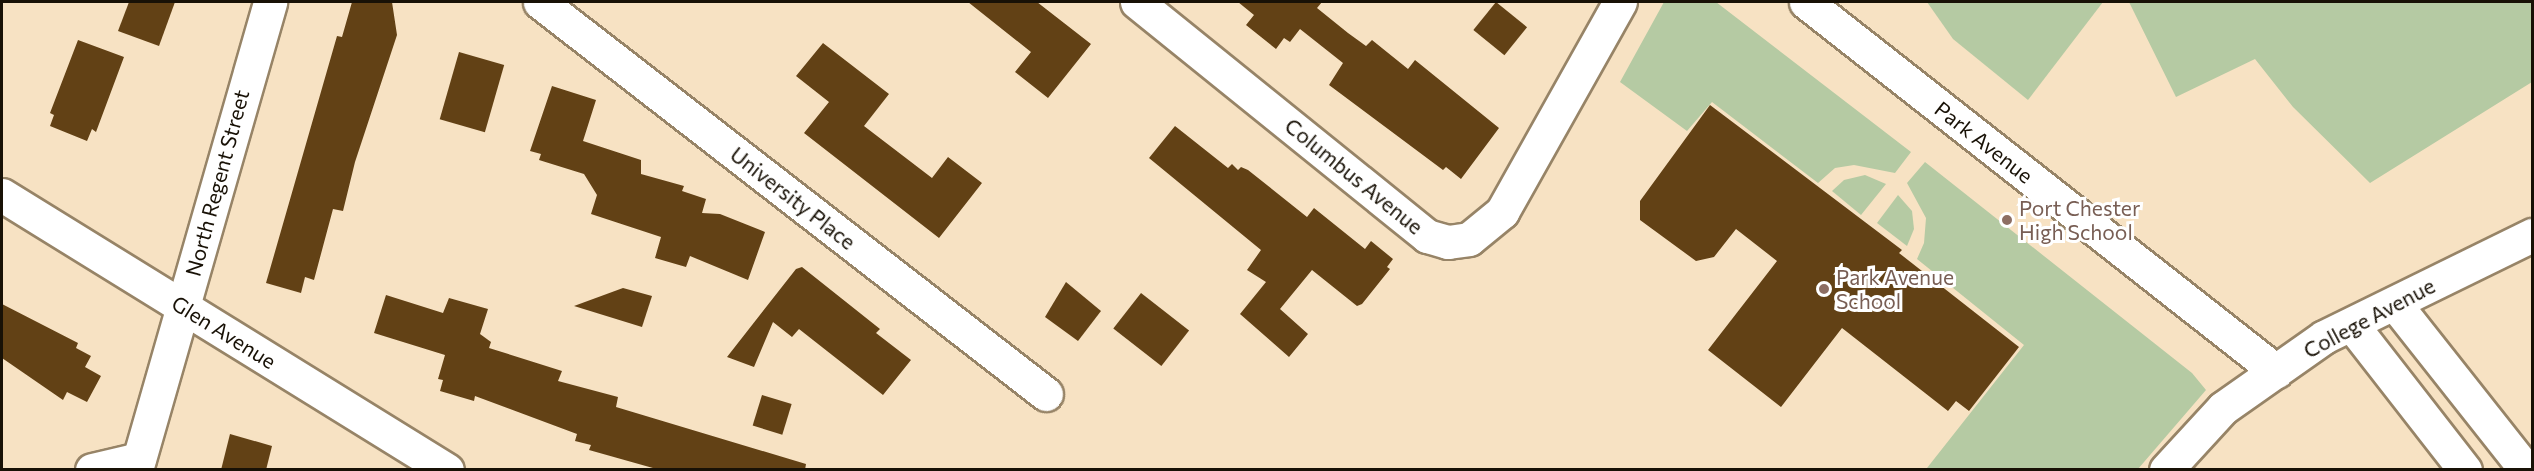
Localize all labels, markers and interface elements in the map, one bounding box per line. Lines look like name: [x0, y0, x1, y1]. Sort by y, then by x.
street label: North Regent Street: [180, 87, 254, 279]
street label: Park Avenue: [1930, 96, 2038, 188]
street label: Columbus Avenue: [1280, 113, 1428, 239]
street label: University Place: [725, 141, 861, 255]
place label: Port Chester High School: [2019, 195, 2140, 245]
marker: Port Chester High School: [2000, 213, 2014, 227]
place label: Park Avenue School: [1836, 264, 1954, 314]
street label: College Avenue: [2299, 273, 2439, 363]
marker: Park Avenue School: [1817, 282, 1831, 296]
street label: Glen Avenue: [167, 290, 281, 374]

